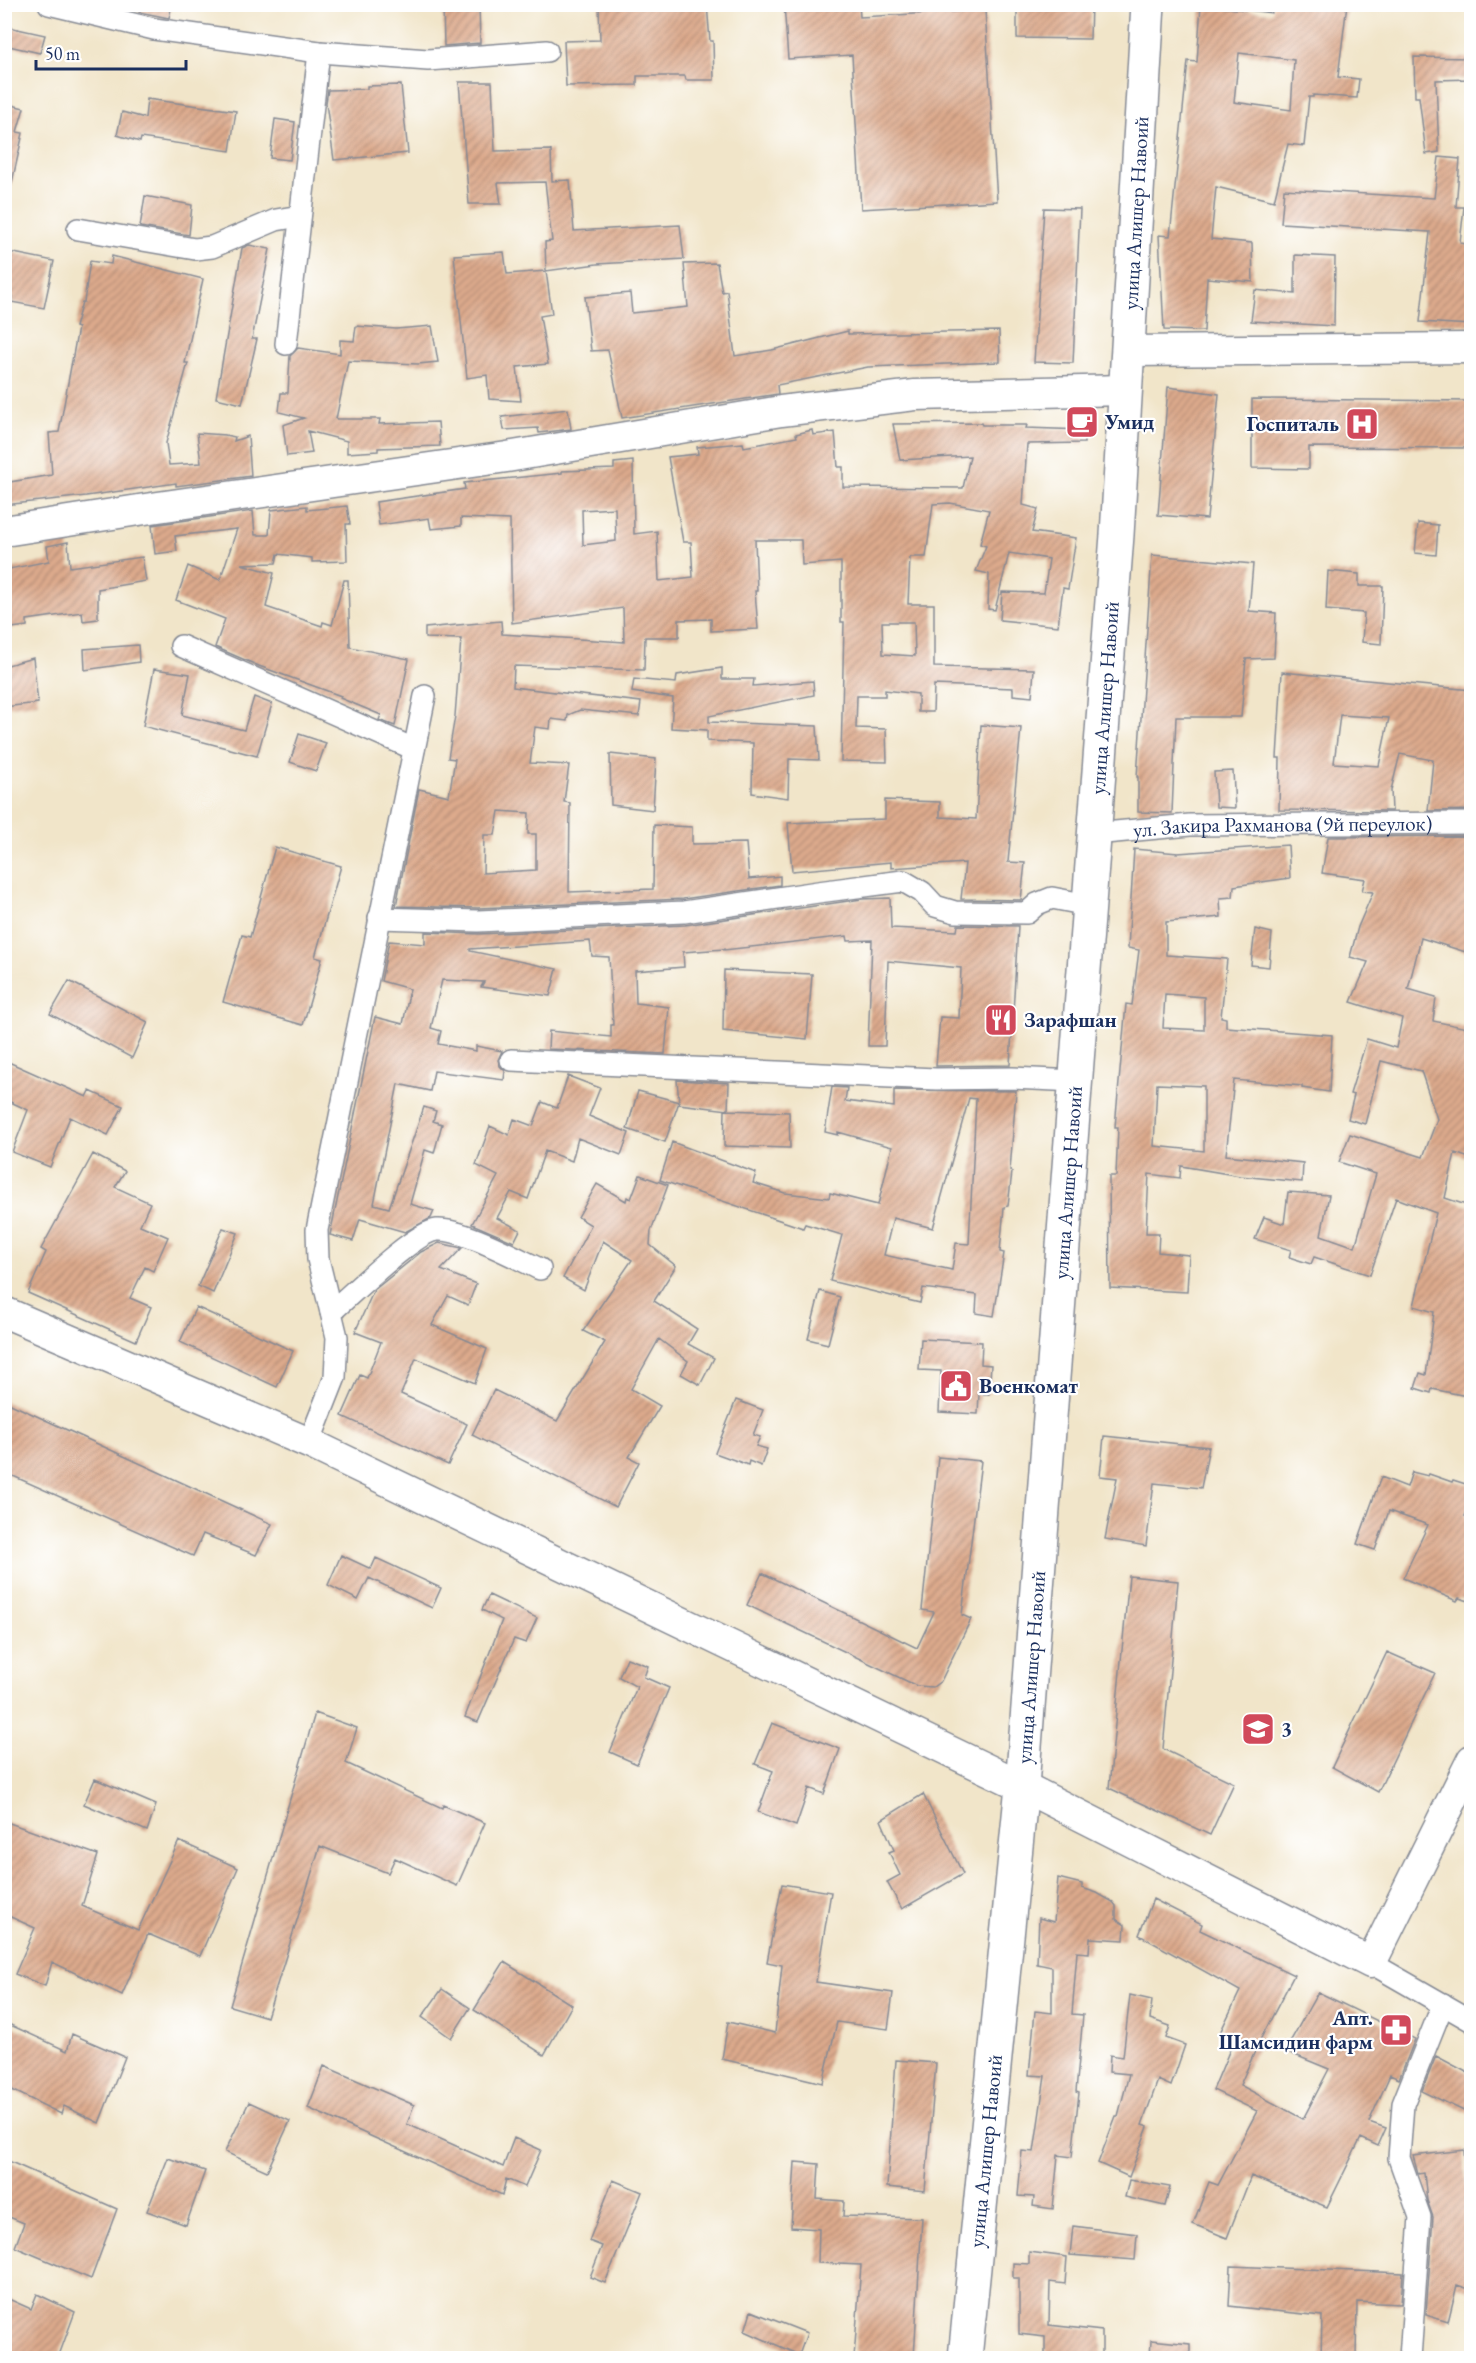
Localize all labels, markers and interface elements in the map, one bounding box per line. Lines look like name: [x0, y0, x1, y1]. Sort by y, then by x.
scale bar: [36, 33, 186, 71]
text: 50 m: [45, 42, 80, 65]
street label: улица Алишер Навоий: [1116, 115, 1154, 310]
cafe icon: Умид: [1064, 404, 1100, 440]
hospital icon: Госпиталь: [1344, 406, 1380, 442]
place label: Умид: [1104, 408, 1154, 435]
place label: Госпиталь: [1246, 410, 1339, 437]
street label: улица Алишер Навоий: [1083, 600, 1125, 796]
street label: ул. Закира Рахманова (9й переулок): [1132, 809, 1432, 843]
restaurant icon: Зарафшан: [983, 1002, 1019, 1038]
place label: Зарафшан: [1024, 1006, 1117, 1033]
street label: улица Алишер Навоий: [1047, 1085, 1088, 1280]
public building icon: Военкомат: [938, 1368, 974, 1404]
place label: Военкомат: [979, 1372, 1079, 1399]
street label: улица Алишер Навоий: [1010, 1569, 1051, 1765]
school or university icon: 3: [1240, 1711, 1276, 1747]
place label: 3: [1281, 1715, 1292, 1742]
place label: Апт. Шамсидин фарм: [1219, 2004, 1373, 2055]
pharmacy icon: Апт. Шамсидин фарм: [1378, 2012, 1414, 2048]
street label: улица Алишер Навоий: [962, 2053, 1008, 2249]

